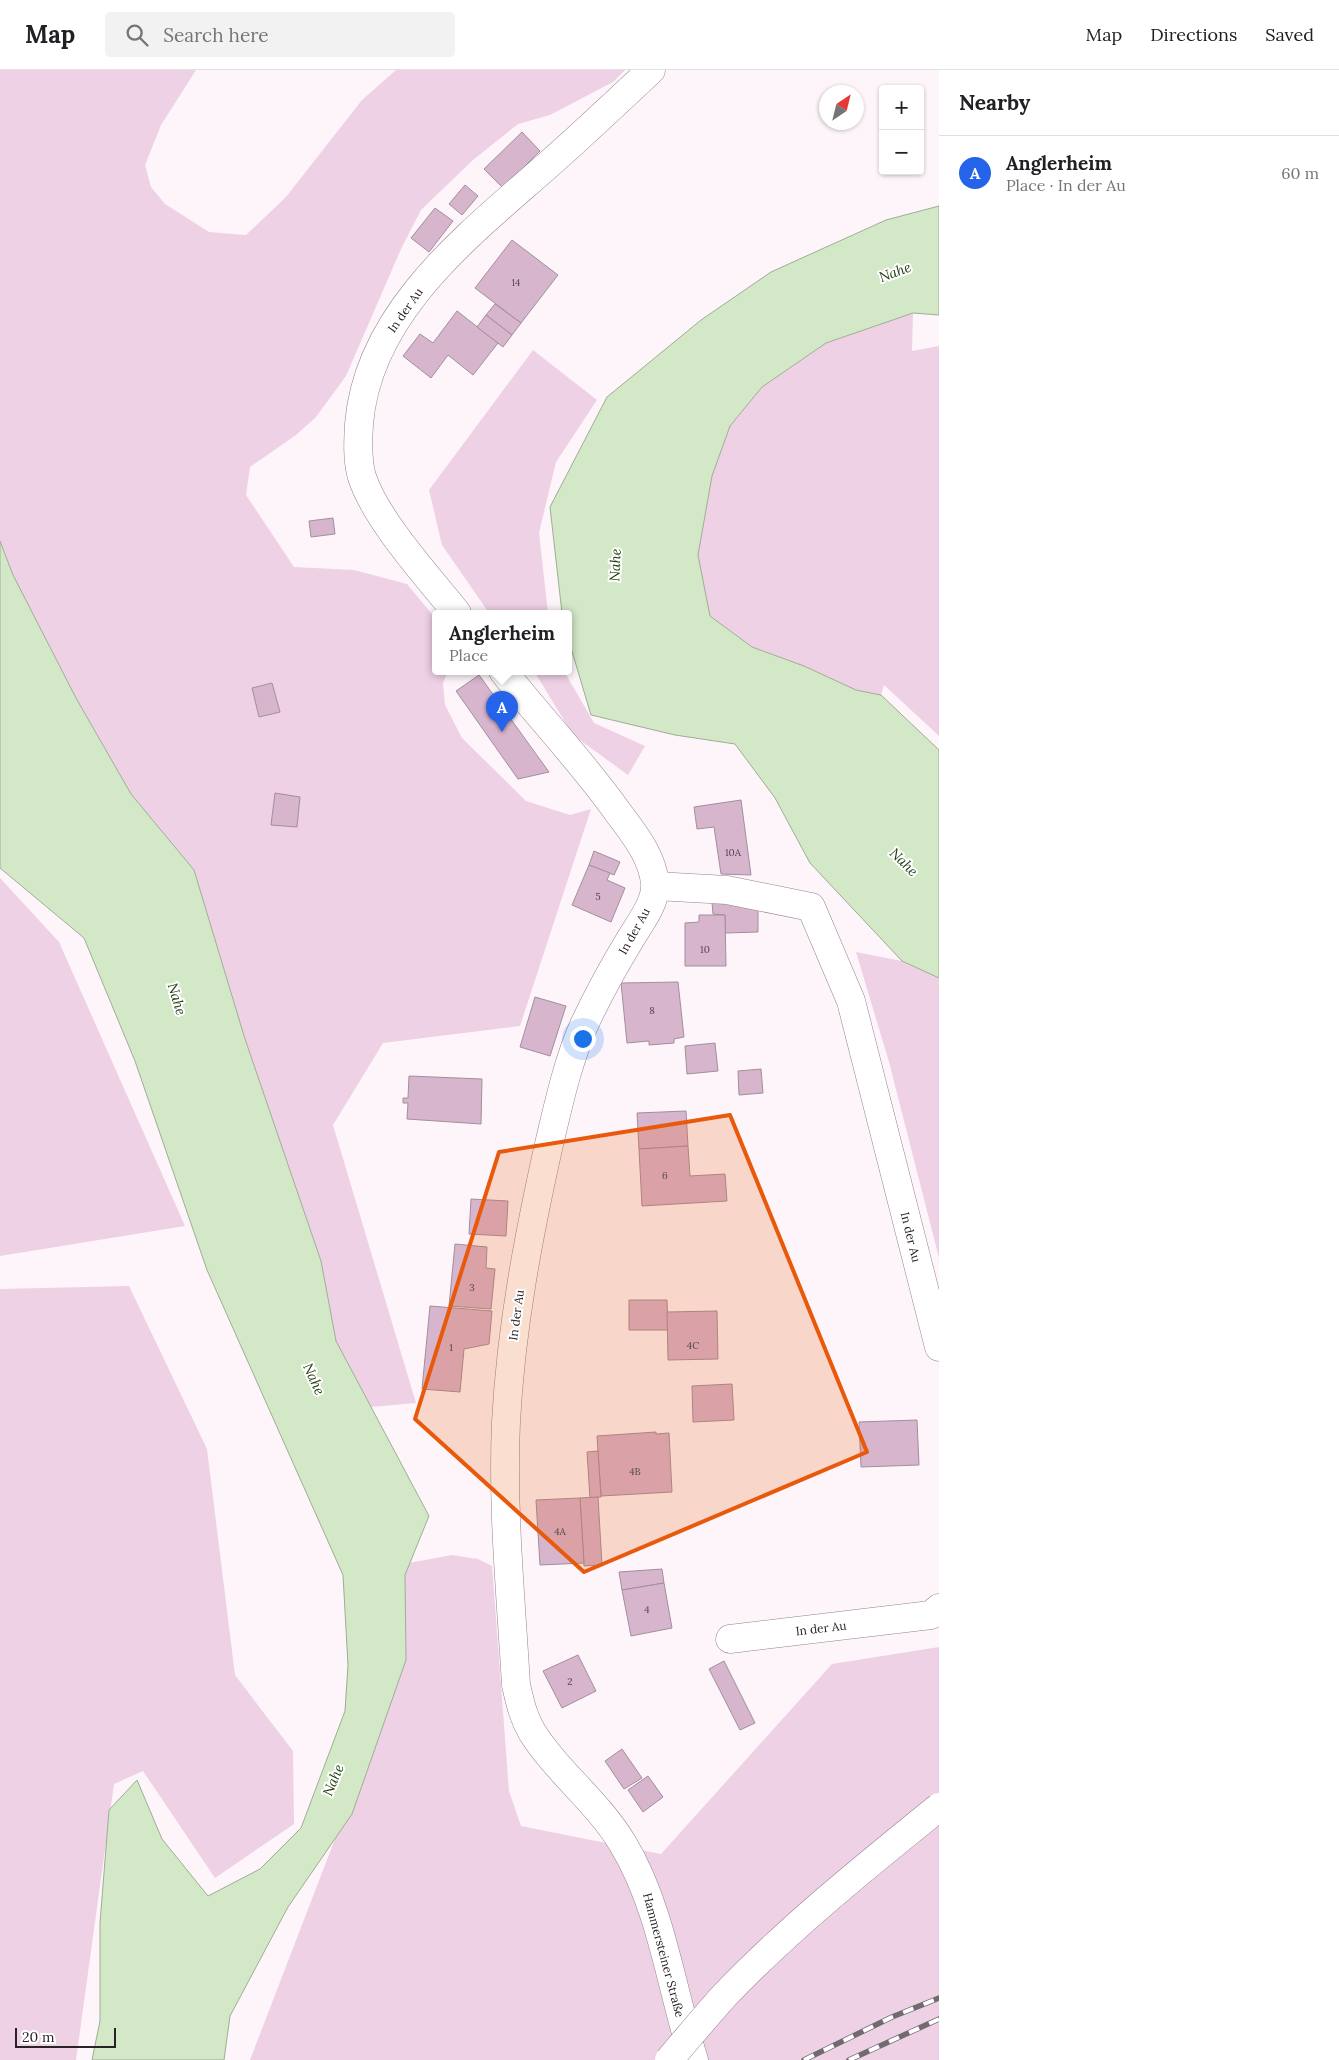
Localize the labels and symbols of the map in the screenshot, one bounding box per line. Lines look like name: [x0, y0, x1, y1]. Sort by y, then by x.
north arrow: [819, 85, 864, 130]
water label: Nahe: [877, 258, 914, 286]
house number: 14: [511, 276, 521, 289]
street label: In der Au: [384, 285, 426, 335]
water label: Nahe: [605, 548, 625, 582]
pin: A: [486, 691, 518, 732]
water label: Nahe: [886, 844, 922, 880]
house number: 10A: [725, 846, 742, 859]
house number: 5: [595, 890, 601, 903]
street label: In der Au: [615, 905, 653, 957]
house number: 10: [700, 943, 710, 956]
water label: Nahe: [164, 981, 190, 1018]
house number: 8: [649, 1004, 655, 1017]
your location: [570, 1026, 596, 1052]
house number: 6: [662, 1169, 668, 1182]
street label: In der Au: [898, 1210, 924, 1264]
house number: 3: [469, 1281, 475, 1294]
street label: In der Au: [505, 1289, 527, 1341]
house number: 4C: [687, 1339, 699, 1352]
house number: 1: [449, 1341, 453, 1354]
water label: Nahe: [299, 1360, 329, 1398]
house number: 4B: [629, 1465, 641, 1478]
house number: 4A: [554, 1525, 567, 1538]
house number: 4: [644, 1603, 650, 1616]
street label: In der Au: [795, 1617, 847, 1639]
house number: 2: [567, 1675, 573, 1688]
water label: Nahe: [318, 1761, 348, 1799]
street label: Hammersteiner Straße: [640, 1891, 688, 2019]
scale bar: [15, 2025, 116, 2048]

